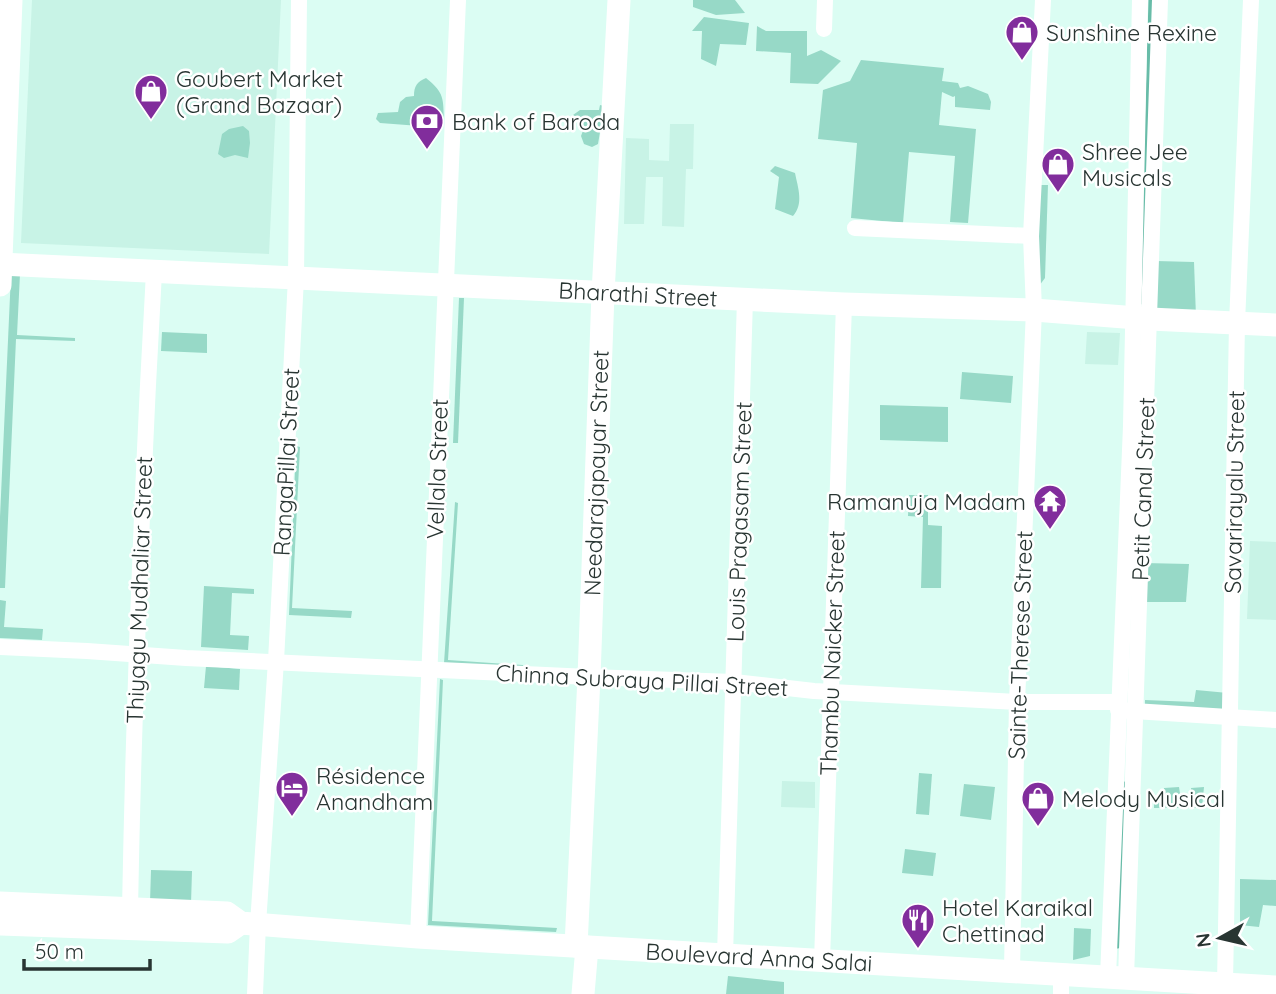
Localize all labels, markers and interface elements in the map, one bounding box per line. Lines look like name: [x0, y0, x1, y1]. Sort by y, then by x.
shop icon: Sunshine Rexine: [1003, 13, 1041, 62]
place label: Sunshine Rexine: [1046, 18, 1217, 47]
place label: Goubert Market (Grand Bazaar): [176, 64, 343, 119]
shop icon: Goubert Market (Grand Bazaar): [132, 72, 170, 121]
bank icon: Bank of Baroda: [408, 102, 446, 151]
place label: Bank of Baroda: [452, 107, 620, 136]
place label: Shree Jee Musicals: [1082, 137, 1188, 192]
shop icon: Shree Jee Musicals: [1039, 145, 1077, 194]
street label: Bharathi Street: [558, 275, 719, 313]
street label: Needarajapayar Street: [577, 349, 615, 597]
street label: RangaPillai Street: [267, 367, 305, 557]
street label: Savarirayalu Street: [1218, 390, 1250, 594]
street label: Petit Canal Street: [1125, 396, 1161, 581]
street label: Vellala Street: [420, 398, 454, 540]
street label: Louis Pragasam Street: [720, 401, 758, 643]
street label: Thiyagu Mudhaliar Street: [120, 456, 158, 724]
temple icon: Ramanuja Madam: [1031, 482, 1069, 531]
place label: Ramanuja Madam: [827, 487, 1026, 516]
street label: Thambu Naicker Street: [813, 530, 851, 776]
street label: Sainte-Therese Street: [1002, 530, 1038, 760]
street label: Chinna Subraya Pillai Street: [495, 658, 789, 702]
place label: Résidence Anandham: [316, 761, 433, 816]
hotel icon: Résidence Anandham: [273, 769, 311, 818]
shop icon: Melody Musical: [1019, 779, 1057, 828]
place label: Melody Musical: [1062, 784, 1225, 813]
place label: Hotel Karaikal Chettinad: [942, 893, 1093, 948]
restaurant icon: Hotel Karaikal Chettinad: [899, 901, 937, 950]
north arrow: [1185, 903, 1255, 973]
scale bar: [24, 928, 150, 972]
text: N: [1190, 932, 1216, 949]
street label: Boulevard Anna Salai: [645, 937, 873, 977]
text: 50 m: [35, 938, 84, 964]

